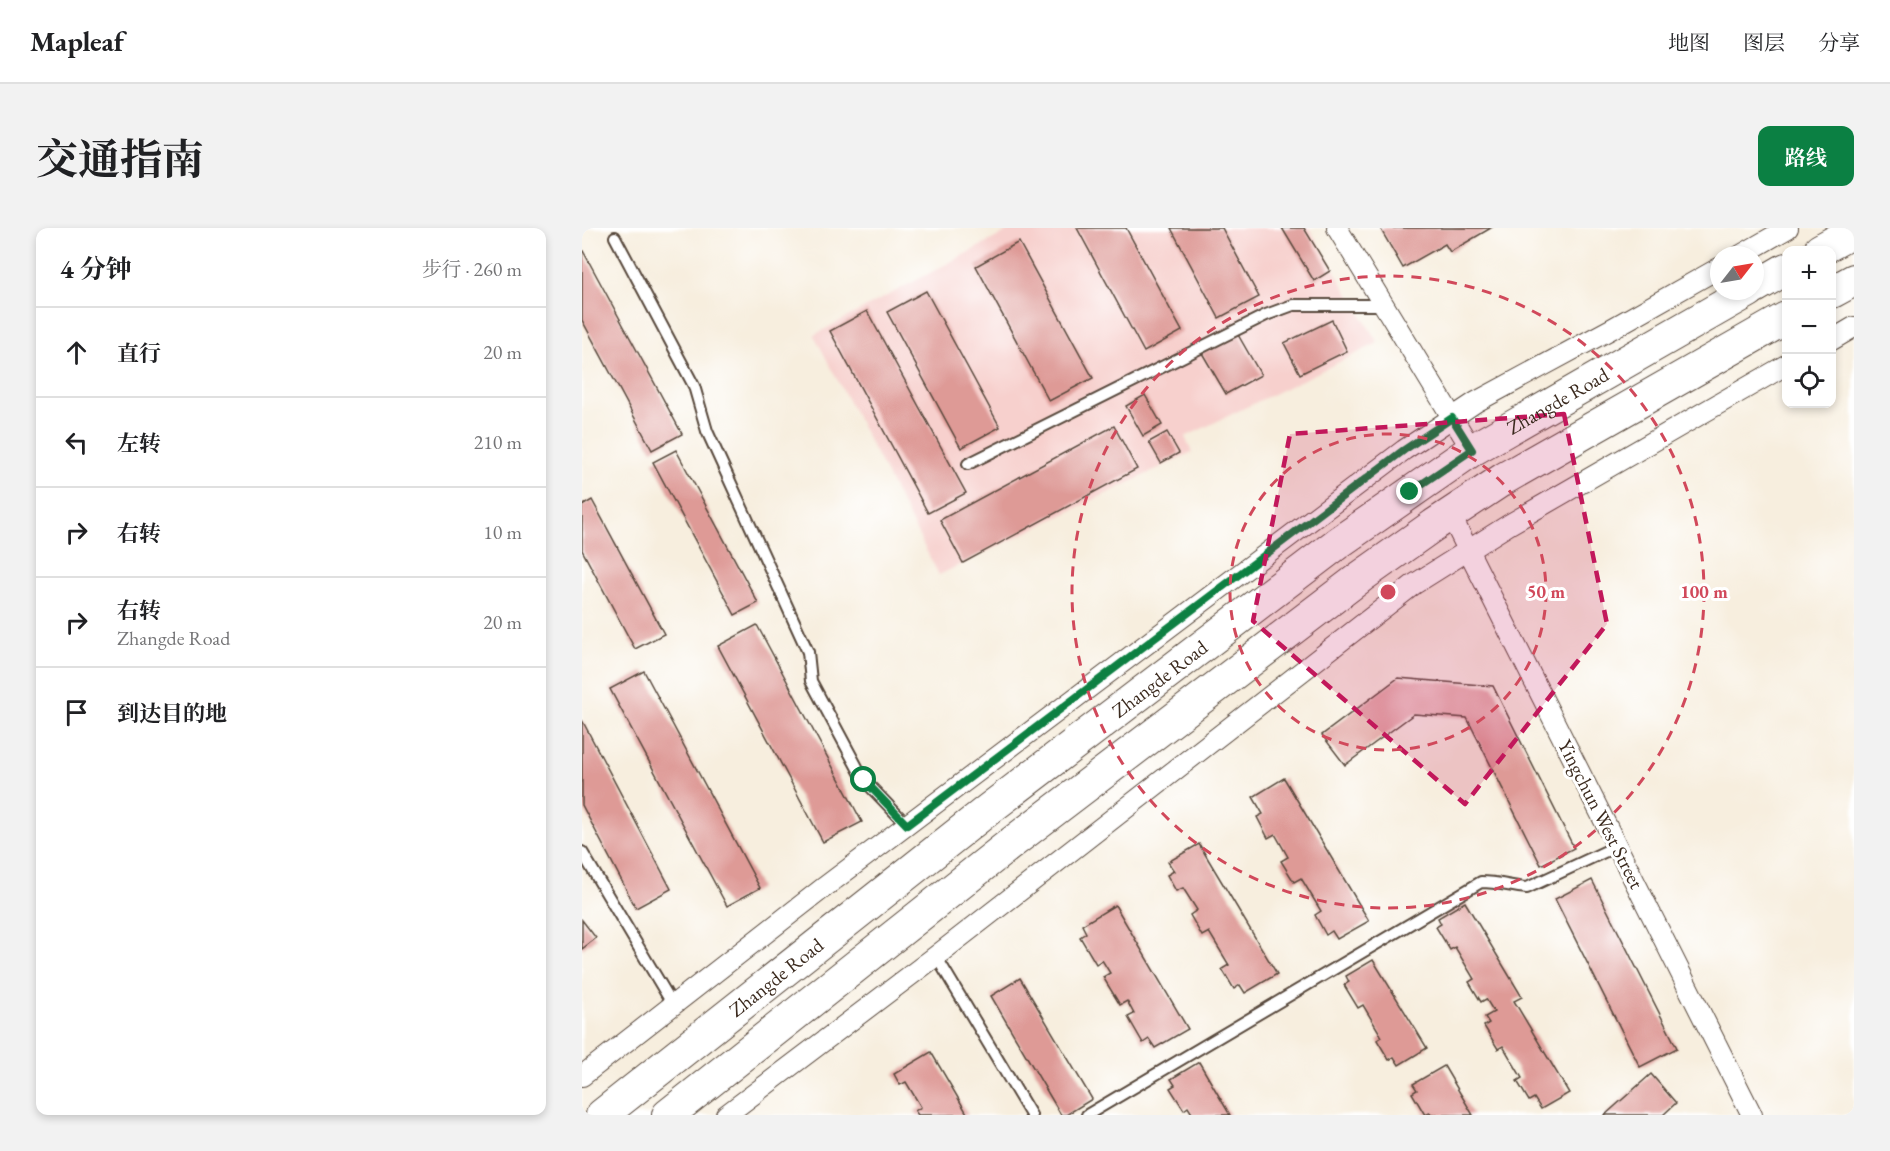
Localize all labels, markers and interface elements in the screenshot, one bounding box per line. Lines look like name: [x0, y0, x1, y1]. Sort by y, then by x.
text: Mapleaf: [30, 23, 124, 59]
text: 地图: [1668, 29, 1710, 56]
text: 图层: [1743, 29, 1785, 56]
text: 分享: [1818, 29, 1860, 56]
button: 路线: [1758, 126, 1854, 186]
text: 交通指南: [36, 132, 204, 187]
north arrow: [1710, 246, 1764, 300]
map controls: [1782, 246, 1836, 408]
button: +: [1782, 246, 1836, 300]
text: 4 分钟: [60, 252, 132, 286]
text: 步行 · 260 m: [422, 256, 522, 282]
button: −: [1782, 300, 1836, 354]
icon: ahead: [60, 336, 93, 369]
text: 直行: [117, 339, 161, 368]
text: 20 m: [483, 339, 522, 365]
button: locate: [1782, 354, 1836, 408]
street label: Zhangde Road: [1502, 361, 1614, 440]
icon: left: [60, 426, 93, 459]
text: 左转: [117, 429, 161, 458]
text: 210 m: [474, 429, 522, 455]
route end: [1396, 478, 1422, 504]
icon: right: [60, 516, 93, 549]
text: 右转: [117, 519, 161, 548]
text: 10 m: [483, 519, 522, 545]
text: 50 m: [1527, 580, 1565, 603]
text: 100 m: [1680, 580, 1728, 603]
centre of rings: [1378, 582, 1398, 602]
text: 右转: [117, 596, 161, 625]
icon: right: [60, 606, 93, 639]
text: 20 m: [483, 609, 522, 635]
text: Zhangde Road: [117, 625, 230, 651]
street label: Zhangde Road: [1107, 634, 1213, 724]
icon: arrive: [60, 696, 93, 729]
text: 到达目的地: [117, 699, 227, 728]
street label: Yingchun West Street: [1552, 735, 1650, 894]
route start: [850, 766, 876, 792]
street label: Zhangde Road: [724, 931, 829, 1023]

